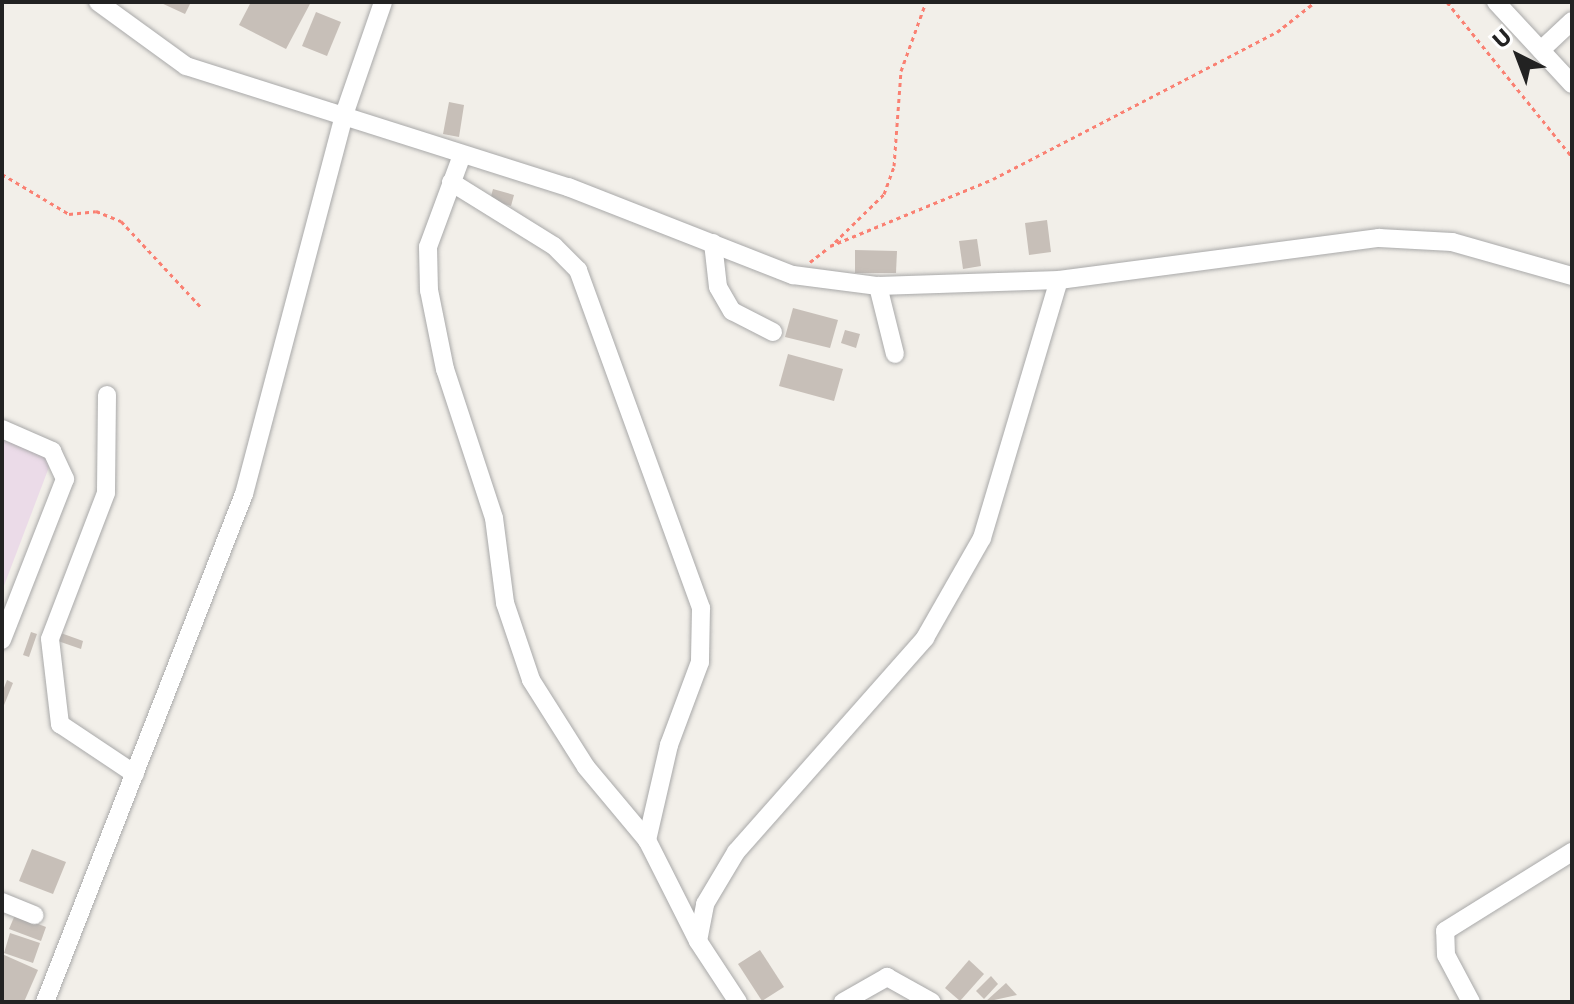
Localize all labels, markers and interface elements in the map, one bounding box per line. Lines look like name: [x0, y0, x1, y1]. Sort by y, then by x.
north arrow: [1478, 16, 1558, 96]
text: U: [1487, 22, 1517, 53]

